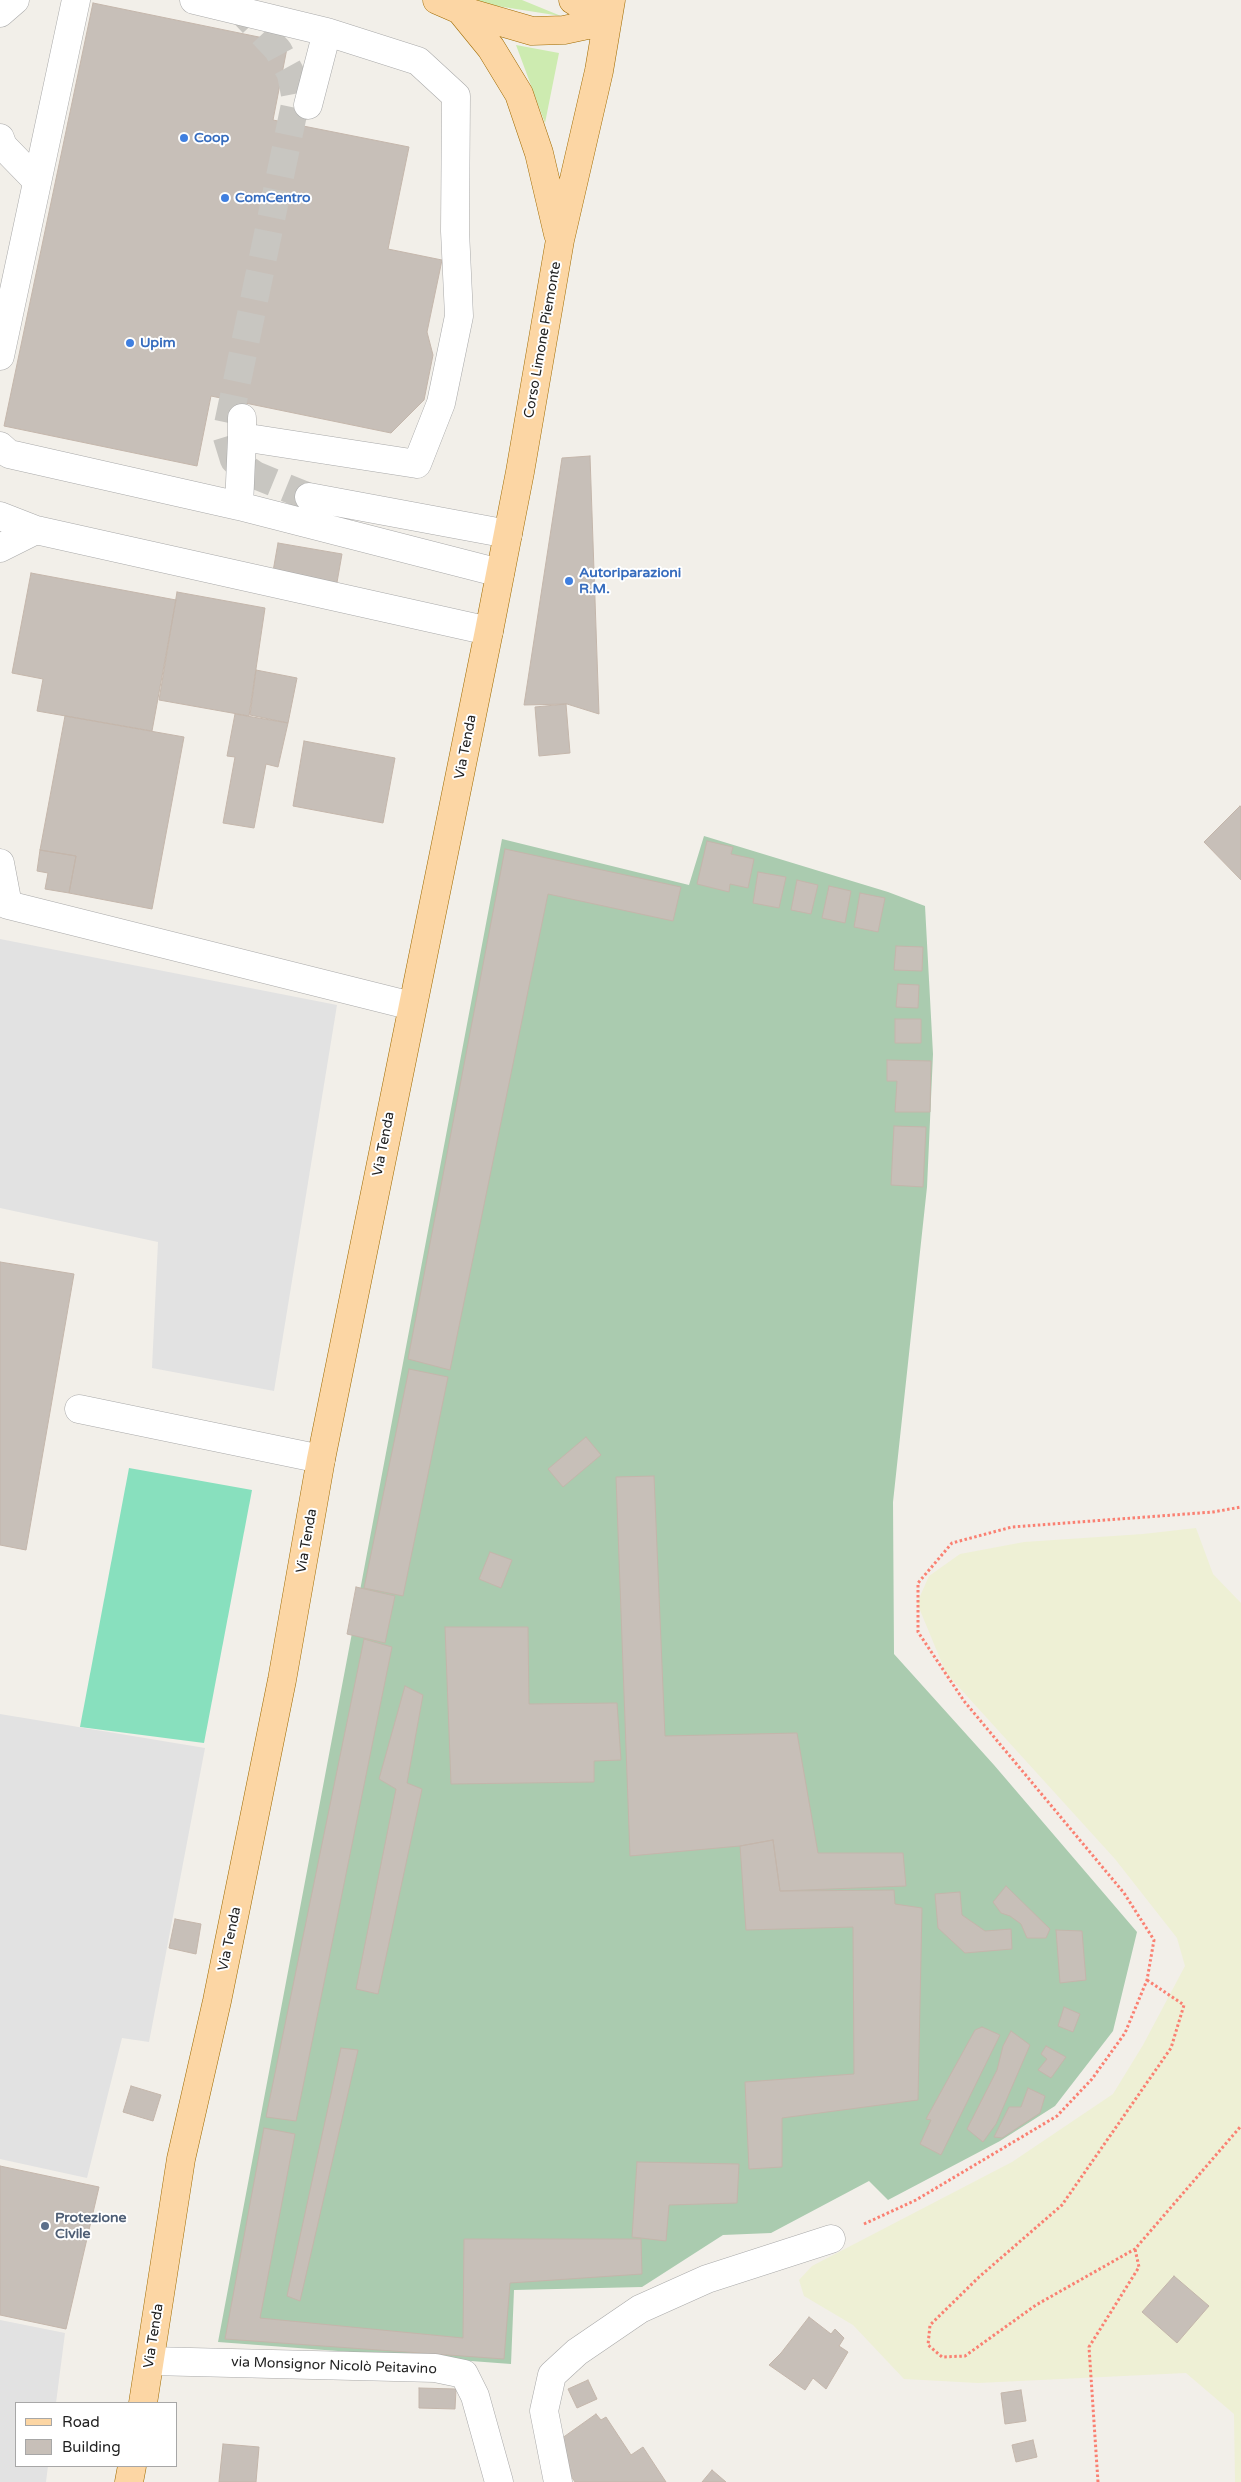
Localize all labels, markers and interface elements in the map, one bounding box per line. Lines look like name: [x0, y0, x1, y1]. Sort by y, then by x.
place label: Coop: [194, 130, 229, 146]
marker: Coop: [178, 132, 190, 144]
place label: ComCentro: [235, 190, 311, 206]
marker: ComCentro: [219, 192, 231, 204]
street label: Corso Limone Piemonte: [521, 260, 565, 420]
place label: Upim: [140, 335, 176, 351]
marker: Upim: [124, 337, 136, 349]
place label: Autoriparazioni R.M.: [579, 565, 681, 598]
marker: Autoriparazioni R.M.: [563, 575, 575, 587]
street label: Via Tenda: [452, 713, 480, 781]
street label: Via Tenda: [370, 1110, 398, 1178]
street label: Via Tenda: [293, 1507, 321, 1575]
street label: Via Tenda: [215, 1905, 245, 1973]
place label: Protezione Civile: [55, 2210, 126, 2242]
marker: Protezione Civile: [39, 2220, 51, 2232]
street label: Via Tenda: [141, 2302, 167, 2370]
street label: via Monsignor Nicolò Peitavino: [231, 2354, 437, 2378]
legend: [15, 2402, 178, 2467]
text: Road: [62, 2413, 100, 2431]
text: Building: [62, 2438, 121, 2456]

